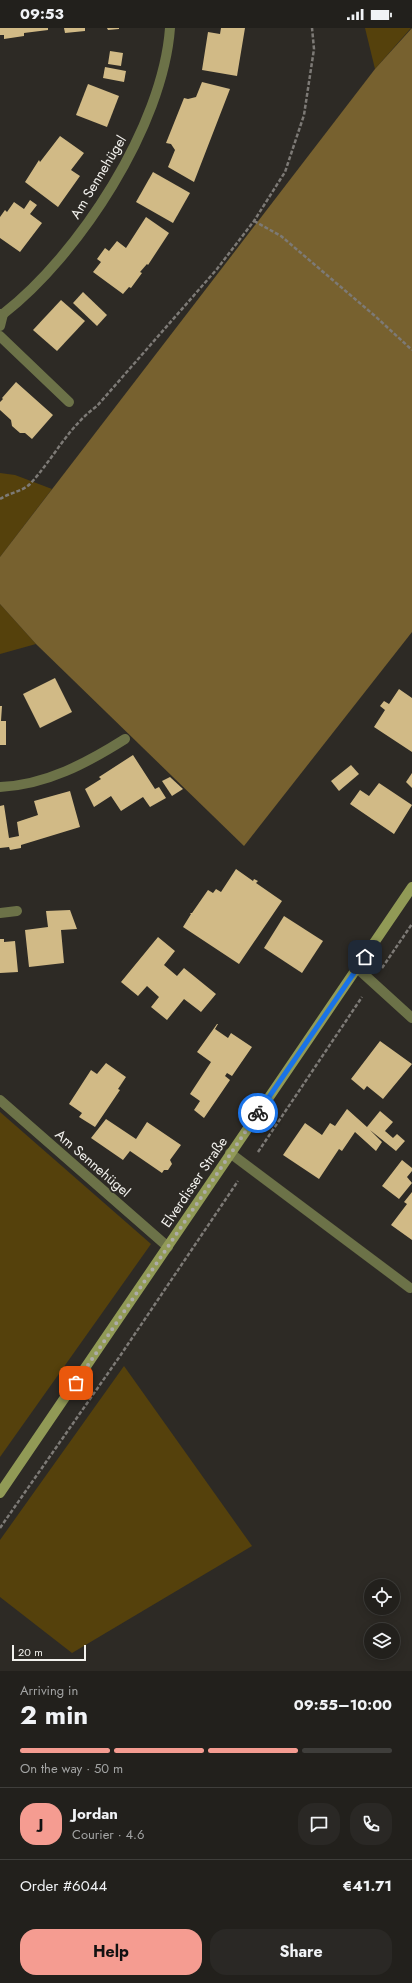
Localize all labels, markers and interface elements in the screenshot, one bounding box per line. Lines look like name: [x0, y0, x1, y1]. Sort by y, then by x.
text: 09:53: [20, 3, 64, 25]
street label: Am Sennehügel: [65, 131, 131, 223]
pin: [348, 940, 382, 974]
icon: home: [354, 946, 376, 968]
courier: [238, 1093, 278, 1133]
icon: bike: [247, 1102, 269, 1124]
street label: Am Sennehügel: [51, 1125, 135, 1201]
street label: Elverdisser Straße: [156, 1133, 232, 1231]
pin: [59, 1366, 93, 1400]
icon: bag: [65, 1372, 87, 1394]
map controls: [364, 1579, 400, 1659]
button: locate: [364, 1579, 400, 1615]
button: layers: [364, 1623, 400, 1659]
scale bar: [12, 1643, 86, 1662]
text: 20 m: [18, 1644, 43, 1660]
text: Arriving in: [20, 1681, 78, 1700]
text: 09:55–10:00: [294, 1694, 392, 1716]
text: 2 min: [20, 1696, 88, 1734]
text: On the way · 50 m: [20, 1759, 123, 1778]
text: Jordan: [72, 1803, 118, 1825]
button: chat: [298, 1803, 340, 1845]
button: phone: [350, 1803, 392, 1845]
text: J: [39, 1813, 43, 1835]
text: Courier · 4.6: [72, 1825, 145, 1844]
text: Order #6044: [20, 1875, 107, 1897]
text: €41.71: [343, 1875, 392, 1897]
button: Help: [20, 1929, 202, 1975]
button: Share: [210, 1929, 392, 1975]

